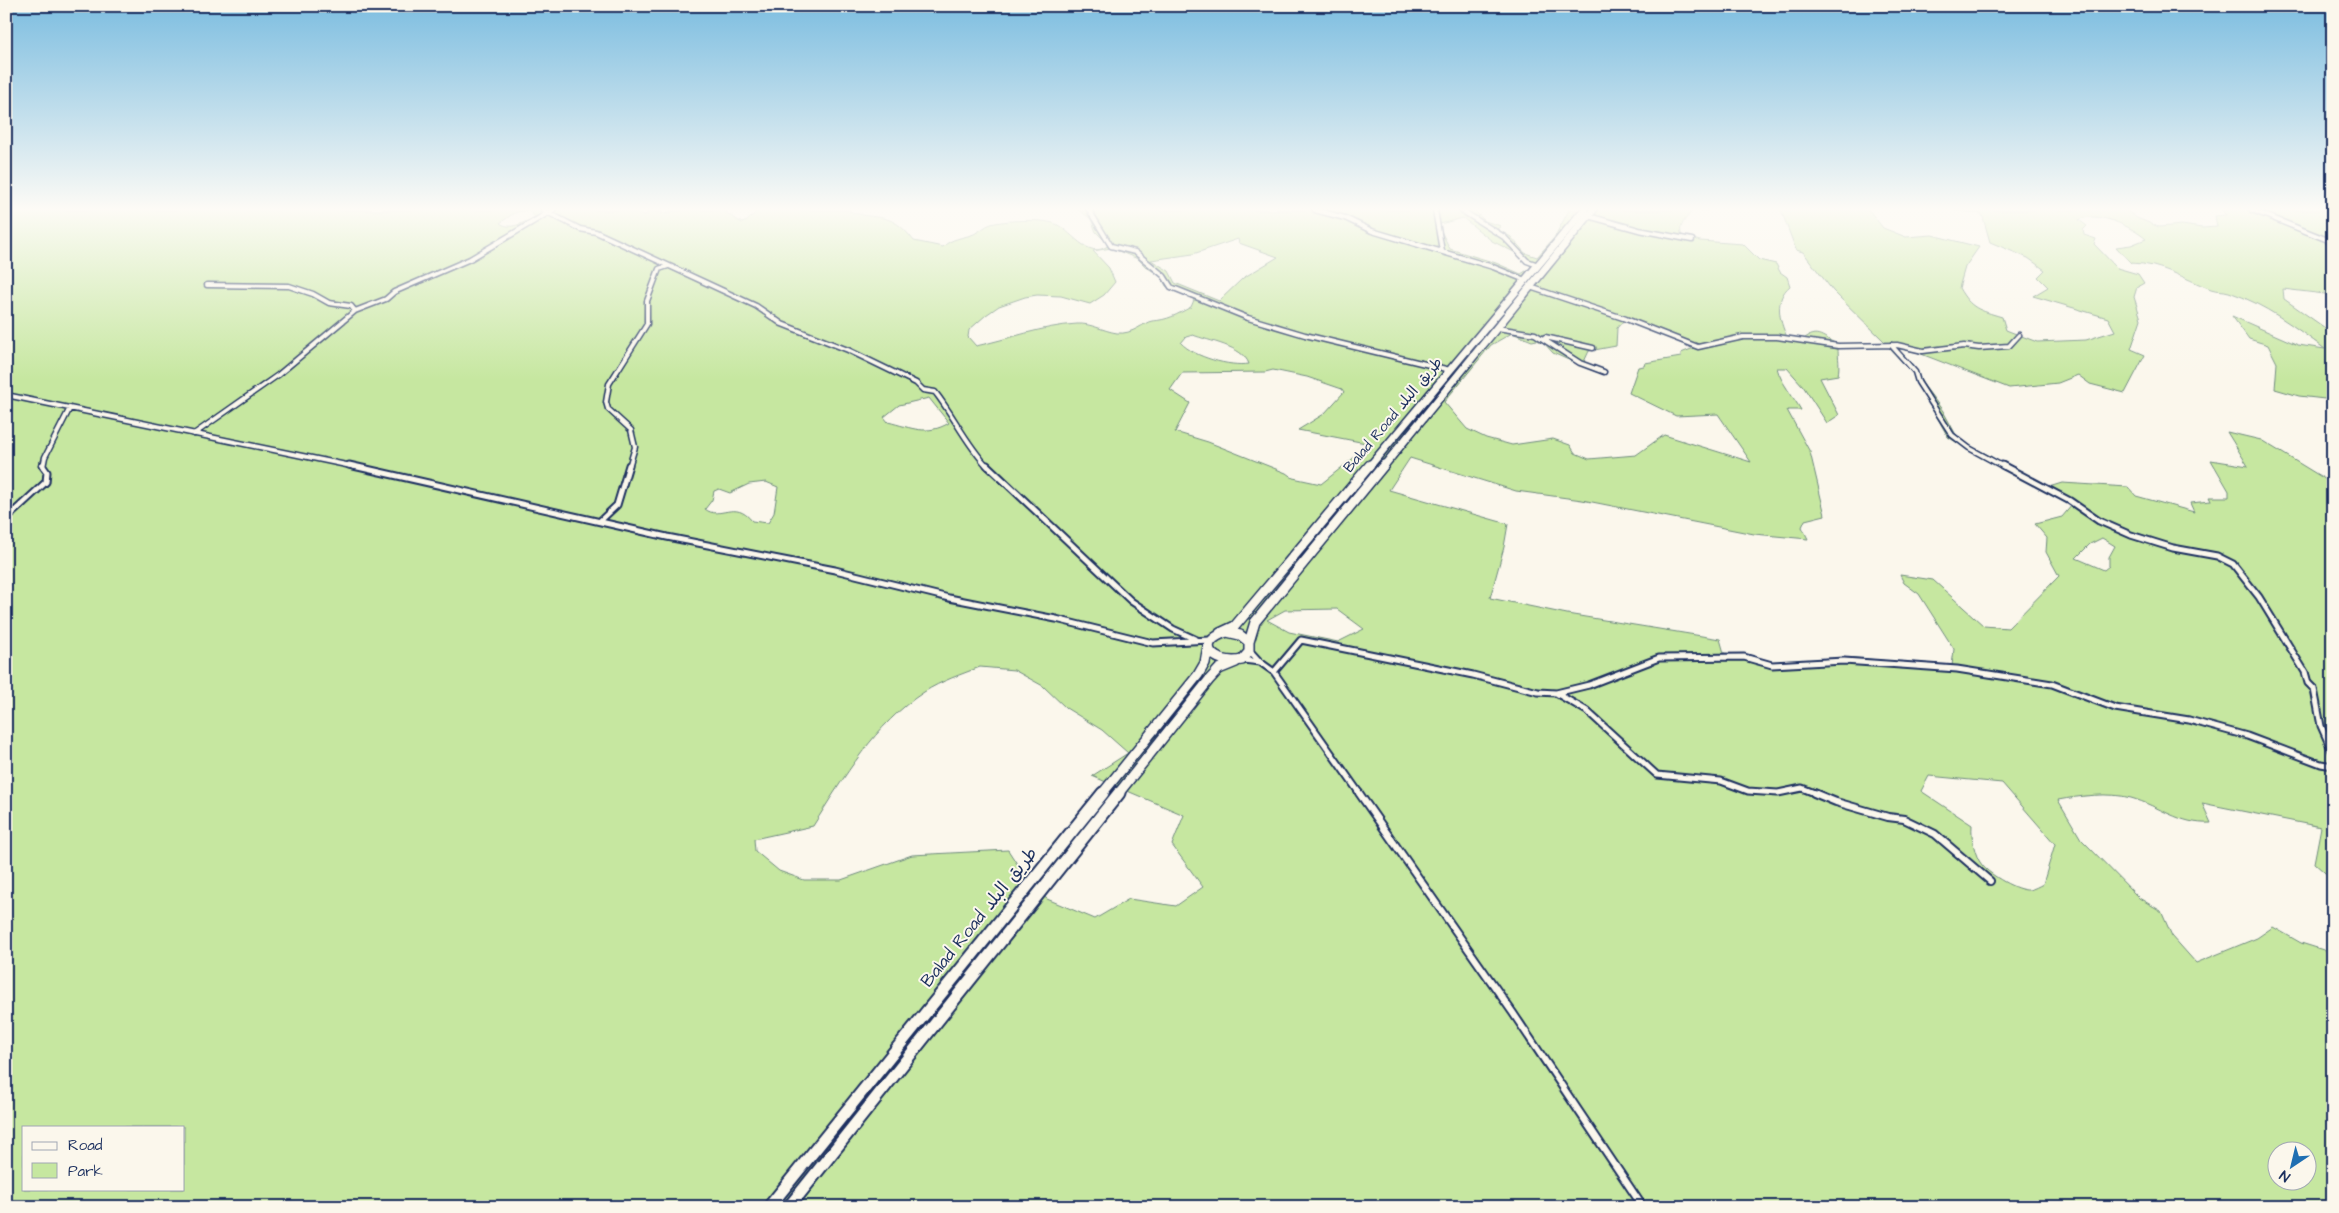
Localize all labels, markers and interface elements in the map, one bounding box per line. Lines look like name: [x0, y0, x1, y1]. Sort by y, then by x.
street label: Balad Road طريق البلد: [1338, 353, 1448, 477]
street label: Balad Road طريق البلد: [915, 842, 1043, 992]
legend: [22, 1126, 185, 1190]
text: Road: [68, 1135, 103, 1156]
north arrow: [2266, 1140, 2316, 1190]
text: Park: [68, 1161, 103, 1182]
text: N: [2276, 1165, 2294, 1187]

